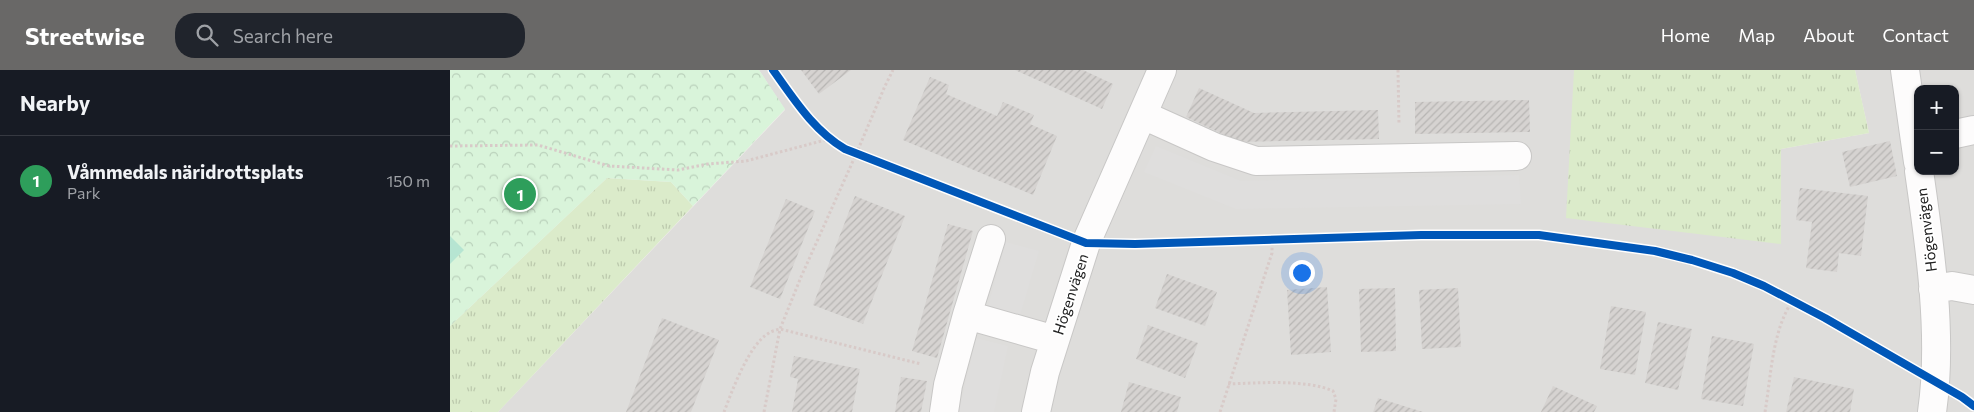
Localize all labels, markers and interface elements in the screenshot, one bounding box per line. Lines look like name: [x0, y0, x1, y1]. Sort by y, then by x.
search box: [175, 13, 525, 58]
text: Streetwise: [25, 21, 145, 50]
icon: search: [193, 21, 221, 49]
text: Search here: [233, 24, 333, 47]
text: Home: [1661, 24, 1710, 46]
text: Map: [1738, 24, 1775, 46]
text: About: [1803, 24, 1855, 46]
text: Contact: [1883, 24, 1949, 46]
map controls: [1914, 85, 1959, 175]
button: +: [1914, 85, 1959, 130]
text: Nearby: [20, 90, 90, 115]
button: −: [1914, 130, 1959, 175]
text: Våmmedals näridrottsplats: [67, 160, 304, 183]
text: 1: [32, 171, 40, 190]
text: 150 m: [387, 171, 430, 190]
pin: 1: [504, 175, 536, 213]
text: Park: [67, 183, 100, 202]
street label: Högenvägen: [1912, 187, 1940, 273]
street label: Högenvägen: [1048, 251, 1092, 337]
your location: [1289, 260, 1315, 286]

